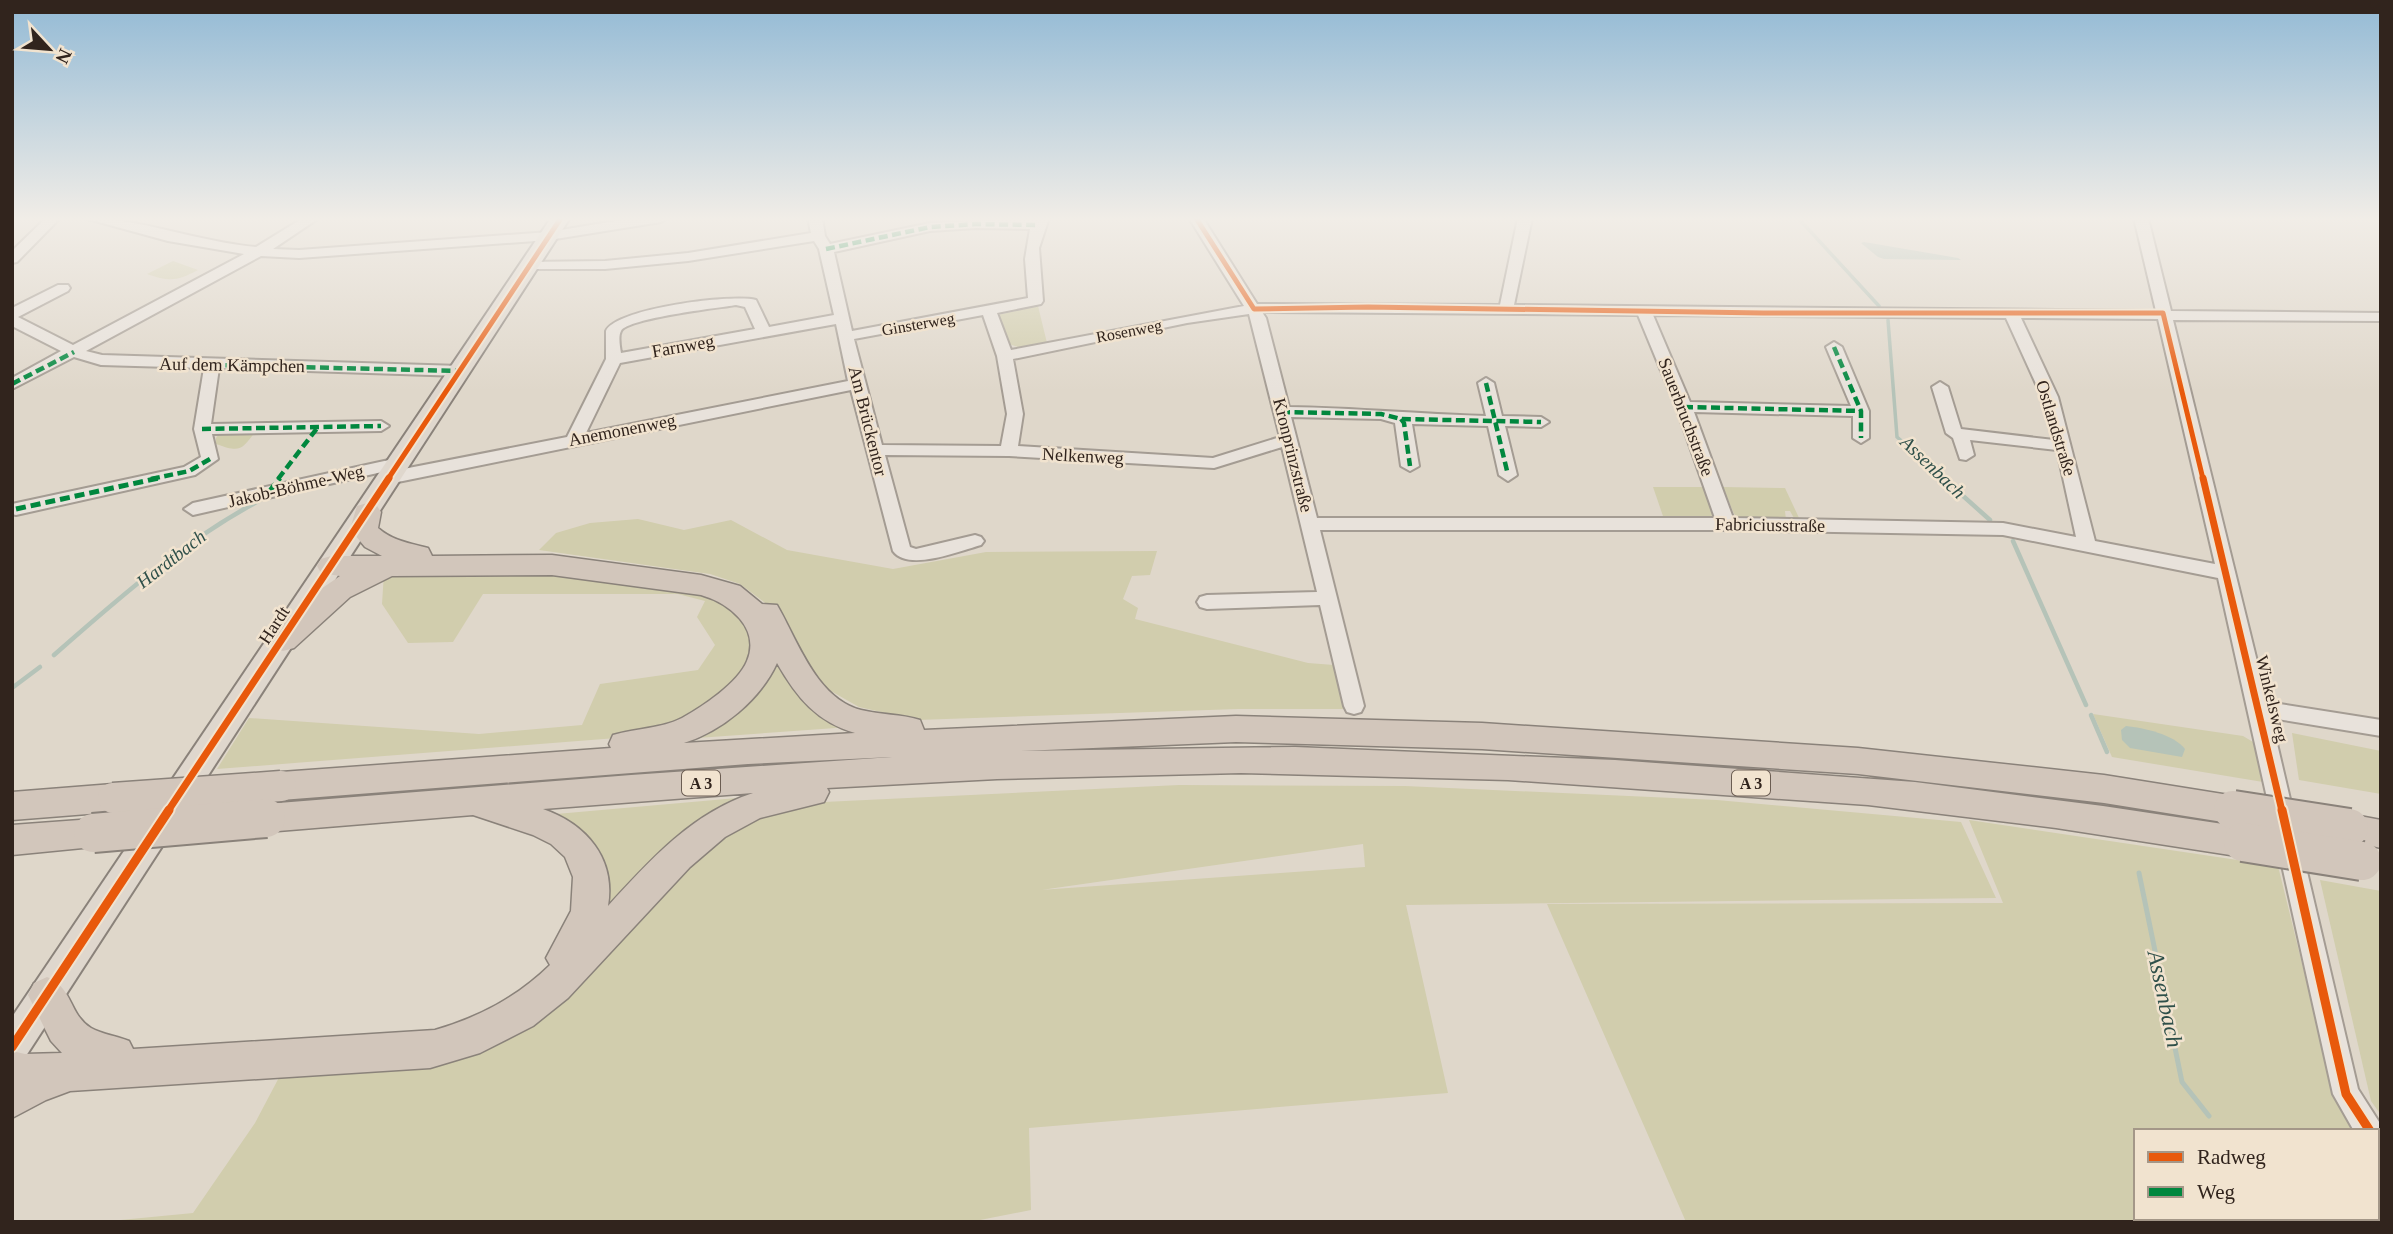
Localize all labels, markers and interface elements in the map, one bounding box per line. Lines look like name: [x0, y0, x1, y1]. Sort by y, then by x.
north arrow: [14, 14, 84, 84]
text: N: [51, 45, 76, 67]
street label: Ginsterweg: [880, 309, 956, 340]
street label: Rosenweg: [1095, 316, 1164, 347]
street label: Farnweg: [650, 331, 716, 361]
street label: Auf dem Kämpchen: [159, 354, 305, 376]
street label: Sauerbruchstraße: [1654, 355, 1718, 479]
street label: Am Brückentor: [845, 364, 891, 478]
street label: Ostlandstraße: [2032, 378, 2080, 478]
street label: Kronprinzstraße: [1269, 396, 1317, 514]
street label: Anemonenweg: [567, 410, 677, 450]
water label: Assenbach: [1895, 430, 1970, 503]
street label: Nelkenweg: [1042, 444, 1124, 468]
street label: Jakob-Böhme-Weg: [226, 461, 366, 511]
street label: Fabriciusstraße: [1715, 514, 1825, 536]
water label: Hardtbach: [132, 526, 210, 593]
street label: Hardt: [254, 602, 294, 648]
street label: Winkelsweg: [2251, 653, 2293, 745]
road number: A 3: [682, 770, 720, 796]
road number: A 3: [1732, 770, 1770, 796]
water label: Assenbach: [2142, 946, 2187, 1050]
legend: [2134, 1129, 2379, 1220]
text: Radweg: [2197, 1145, 2266, 1169]
text: Weg: [2197, 1180, 2235, 1204]

